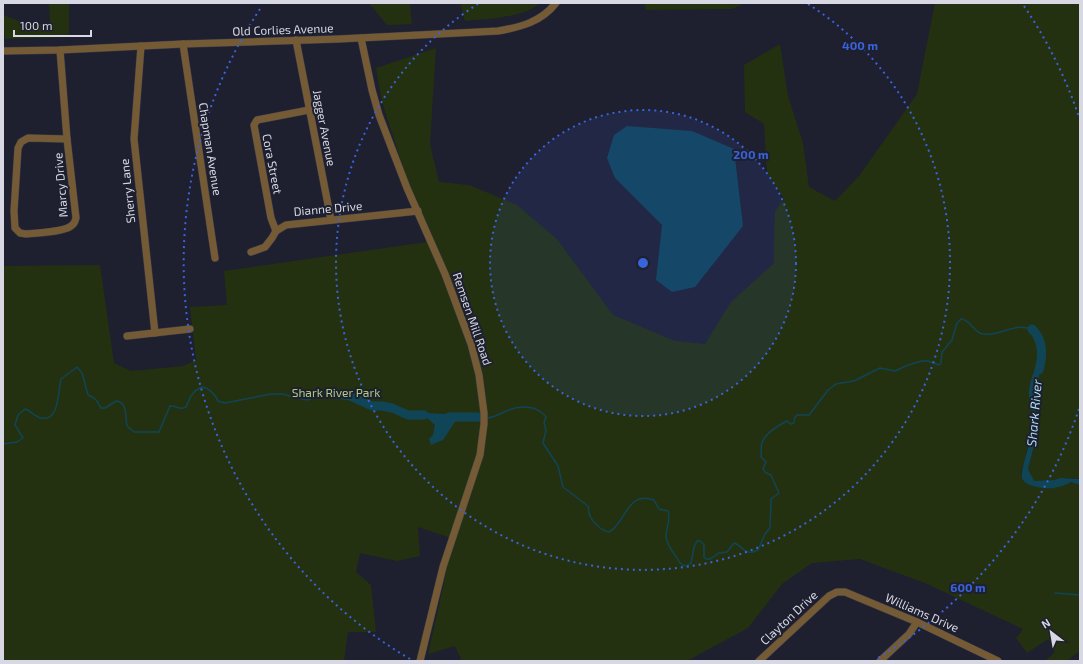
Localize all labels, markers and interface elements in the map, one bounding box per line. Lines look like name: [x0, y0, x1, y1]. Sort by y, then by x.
scale bar: [14, 12, 91, 38]
text: 100 m: [20, 18, 52, 32]
street label: Old Corlies Avenue: [232, 20, 334, 38]
text: 400 m: [842, 38, 878, 52]
street label: Jagger Avenue: [311, 88, 339, 167]
street label: Chapman Avenue: [197, 101, 225, 196]
street label: Cora Street: [260, 132, 286, 196]
text: 200 m: [733, 147, 769, 161]
street label: Marcy Drive: [50, 152, 70, 218]
street label: Sherry Lane: [117, 158, 137, 224]
street label: Dianne Drive: [293, 198, 363, 218]
centre of rings: [636, 256, 650, 270]
street label: Remsen Mill Road: [451, 270, 495, 367]
water label: Shark River: [1023, 378, 1045, 447]
park label: Shark River Park: [292, 385, 380, 399]
text: 600 m: [950, 580, 986, 594]
street label: Clayton Drive: [757, 587, 820, 647]
street label: Williams Drive: [884, 590, 961, 635]
north arrow: [1031, 612, 1071, 652]
text: N: [1039, 615, 1052, 631]

